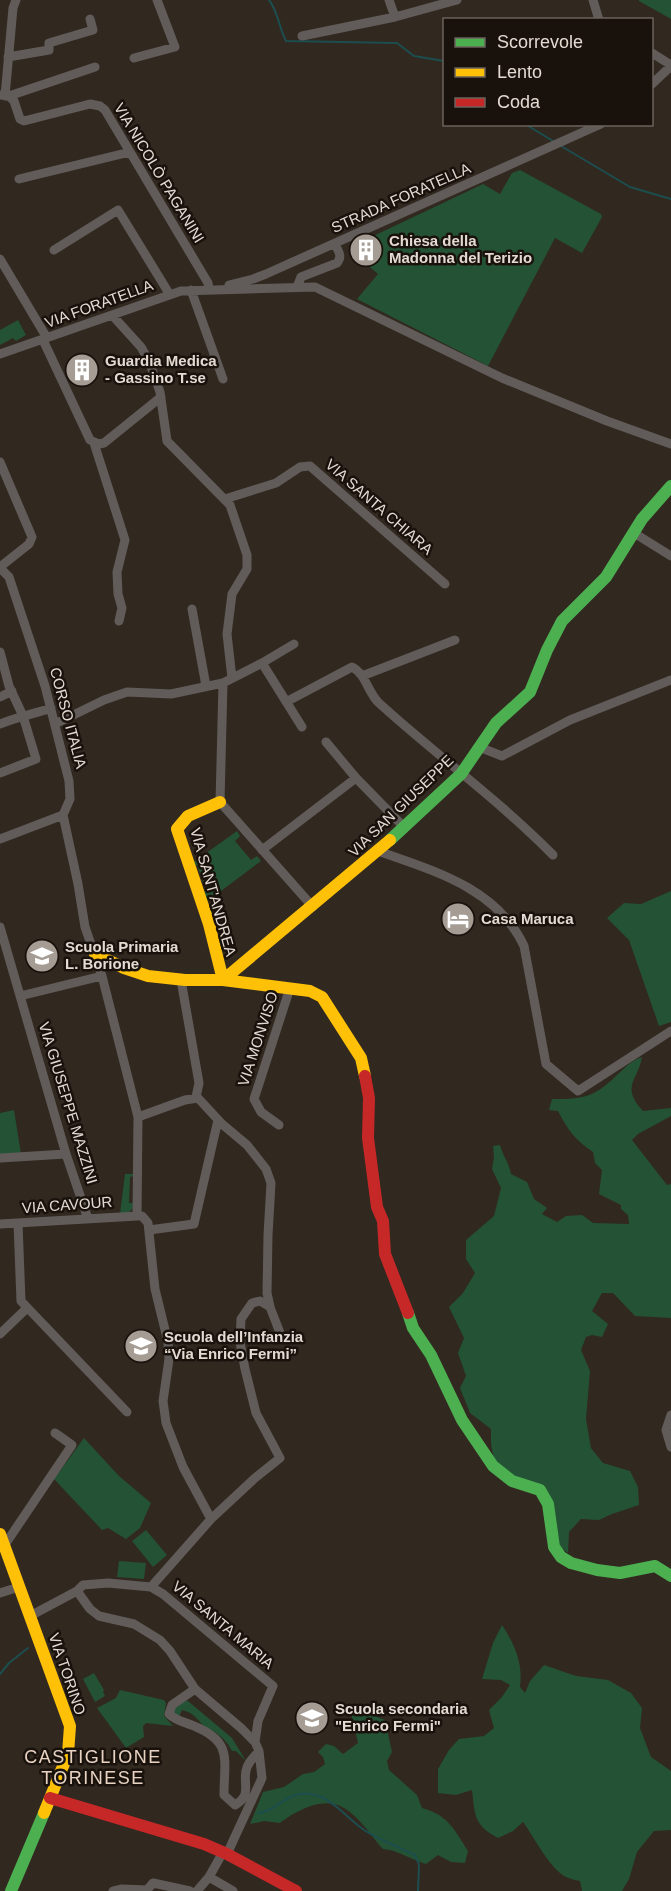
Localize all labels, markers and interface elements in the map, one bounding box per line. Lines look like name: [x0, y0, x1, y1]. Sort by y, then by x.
legend: [443, 18, 653, 126]
text: Scorrevole: [497, 32, 583, 52]
text: Lento: [497, 62, 542, 82]
text: Coda: [497, 92, 541, 112]
street label: VIA NICOLÒ PAGANINI: [111, 100, 208, 246]
street label: STRADA FORATELLA: [329, 159, 473, 236]
building icon: Chiesa della Madonna del Terizio: [348, 232, 384, 268]
place label: Chiesa della Madonna del Terizio: [389, 232, 532, 266]
street label: VIA FORATELLA: [42, 276, 155, 331]
building icon: Guardia Medica - Gassino T.se: [64, 352, 100, 388]
place label: Guardia Medica - Gassino T.se: [105, 352, 217, 386]
street label: VIA SANTA CHIARA: [322, 455, 436, 558]
street label: CORSO ITALIA: [47, 665, 90, 770]
street label: VIA SAN GIUSEPPE: [345, 751, 457, 860]
street label: VIA SANT'ANDREA: [187, 826, 240, 958]
hotel icon: Casa Maruca: [440, 901, 476, 937]
place label: Casa Maruca: [481, 910, 574, 927]
school or university icon: Scuola Primaria L. Borione: [24, 938, 60, 974]
place label: Scuola Primaria L. Borione: [65, 938, 179, 972]
street label: VIA MONVISO: [234, 989, 281, 1088]
street label: VIA GIUSEPPE MAZZINI: [36, 1020, 101, 1186]
street label: VIA CAVOUR: [21, 1193, 113, 1216]
school or university icon: Scuola dell’Infanzia “Via Enrico Fermi”: [123, 1328, 159, 1364]
place label: Scuola dell’Infanzia “Via Enrico Fermi”: [164, 1328, 304, 1362]
street label: VIA SANTA MARIA: [169, 1577, 278, 1672]
street label: VIA TORINO: [46, 1631, 89, 1717]
school or university icon: Scuola secondaria "Enrico Fermi": [294, 1700, 330, 1736]
place label: Scuola secondaria "Enrico Fermi": [335, 1700, 468, 1734]
district label: CASTIGLIONE TORINESE: [24, 1747, 162, 1788]

